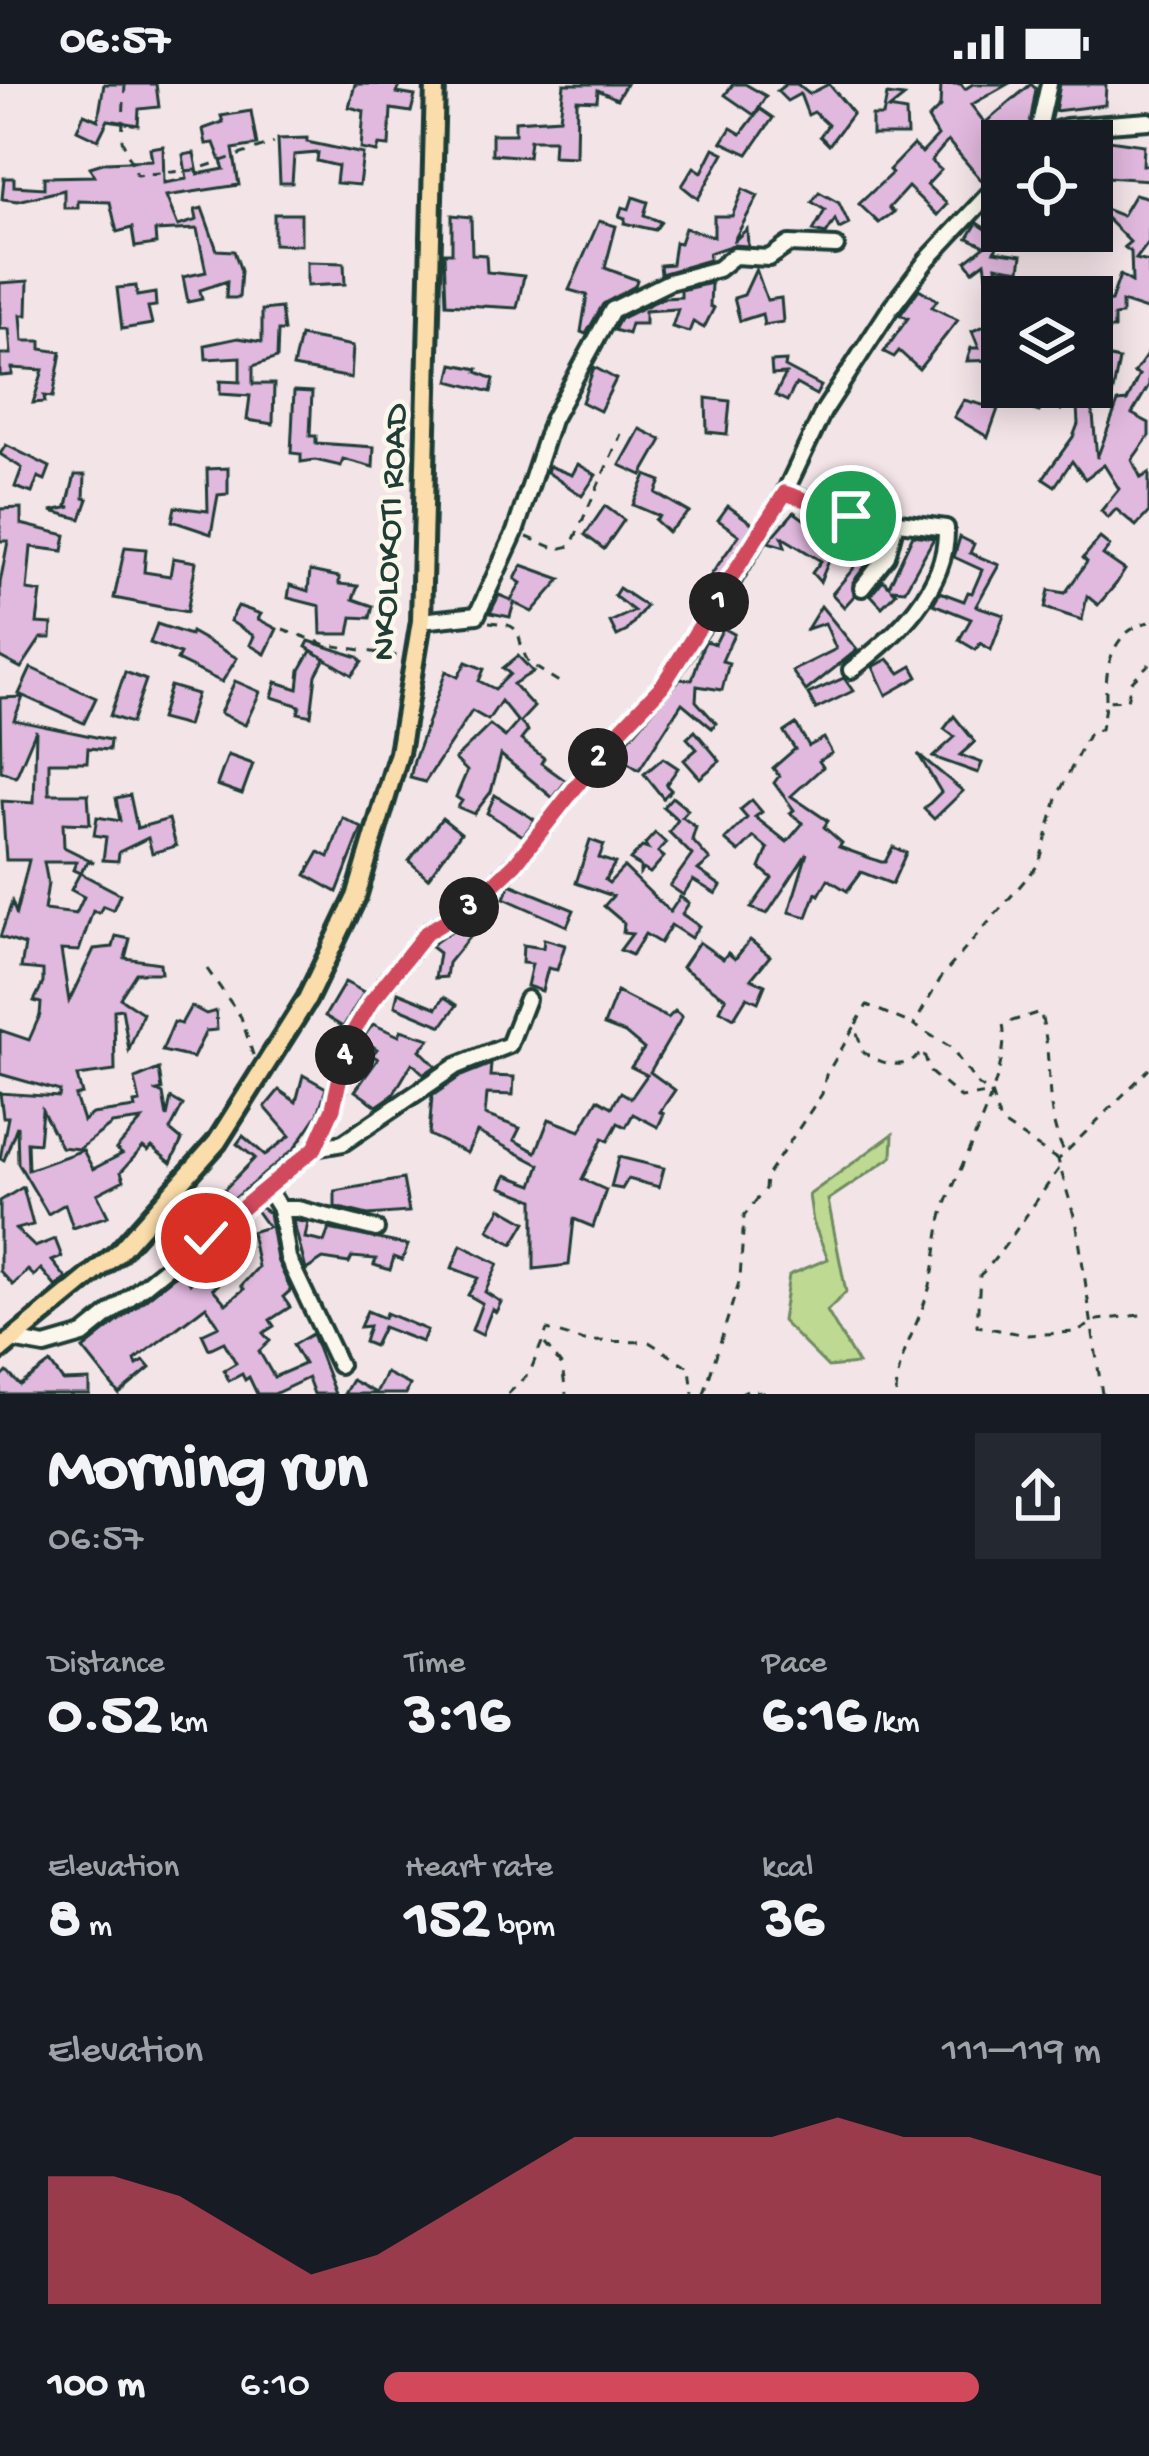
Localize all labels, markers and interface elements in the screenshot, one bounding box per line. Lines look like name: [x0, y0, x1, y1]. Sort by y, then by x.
text: 06:57: [60, 16, 170, 69]
map controls: [981, 120, 1113, 408]
button: locate: [981, 120, 1113, 252]
button: layers: [981, 276, 1113, 408]
street label: NKOLOKOTI ROAD: [364, 402, 421, 662]
pin: [800, 465, 902, 567]
icon: arrive: [818, 483, 884, 549]
pin: 1: [689, 572, 749, 632]
text: 1: [712, 583, 726, 621]
pin: 2: [568, 728, 628, 788]
text: 2: [590, 739, 606, 777]
pin: 3: [439, 877, 499, 937]
text: 3: [460, 888, 478, 926]
pin: 4: [315, 1025, 375, 1085]
text: 4: [337, 1036, 353, 1074]
pin: [155, 1187, 257, 1289]
icon: check: [173, 1205, 239, 1271]
button: share: [975, 1433, 1101, 1559]
text: Morning run: [48, 1434, 367, 1512]
text: 06:57: [48, 1518, 143, 1564]
text: Distance: [48, 1646, 165, 1684]
text: Time: [405, 1646, 465, 1684]
text: Pace: [762, 1646, 827, 1684]
text: 0.52: [48, 1684, 162, 1754]
text: 3:16: [405, 1684, 510, 1754]
text: 6:16: [762, 1684, 866, 1754]
text: km: [162, 1705, 208, 1743]
text: /km: [866, 1705, 920, 1743]
text: Elevation: [48, 1850, 179, 1888]
text: Heart rate: [405, 1850, 553, 1888]
text: kcal: [762, 1850, 814, 1888]
text: 8: [48, 1888, 81, 1958]
text: 152: [405, 1888, 490, 1958]
text: 36: [762, 1888, 824, 1958]
text: m: [81, 1909, 112, 1947]
text: bpm: [490, 1909, 555, 1947]
text: Elevation: [48, 2030, 203, 2076]
text: 111–119 m: [942, 2030, 1101, 2076]
text: 100 m: [48, 2364, 145, 2410]
text: 6:10: [240, 2364, 310, 2410]

